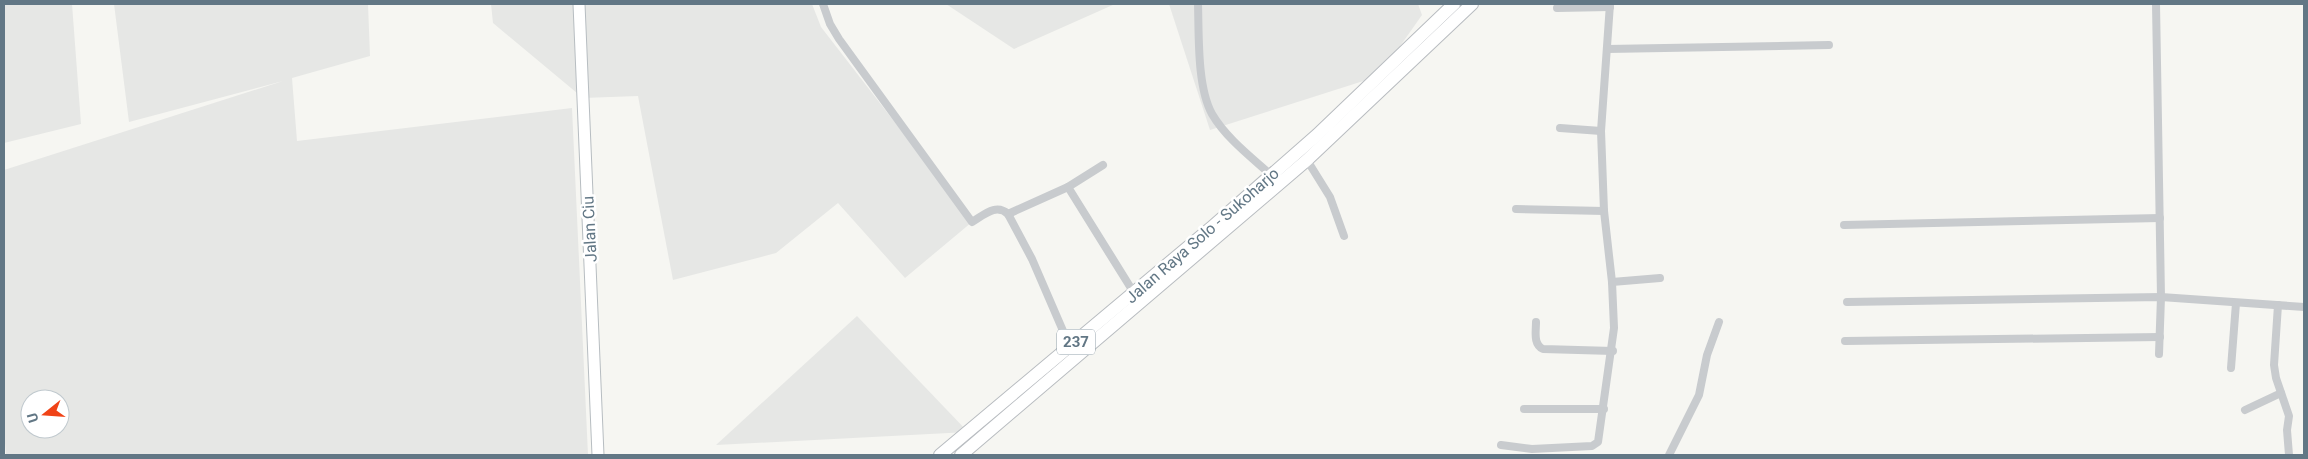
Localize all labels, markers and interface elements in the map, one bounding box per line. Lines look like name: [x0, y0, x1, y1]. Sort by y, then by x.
street label: Jalan Raya Solo - Sukoharjo: [1122, 164, 1283, 307]
street label: Jalan Ciu: [578, 195, 601, 262]
road number: 237: [1057, 330, 1095, 354]
north arrow: [20, 389, 70, 439]
text: U: [24, 411, 42, 425]

